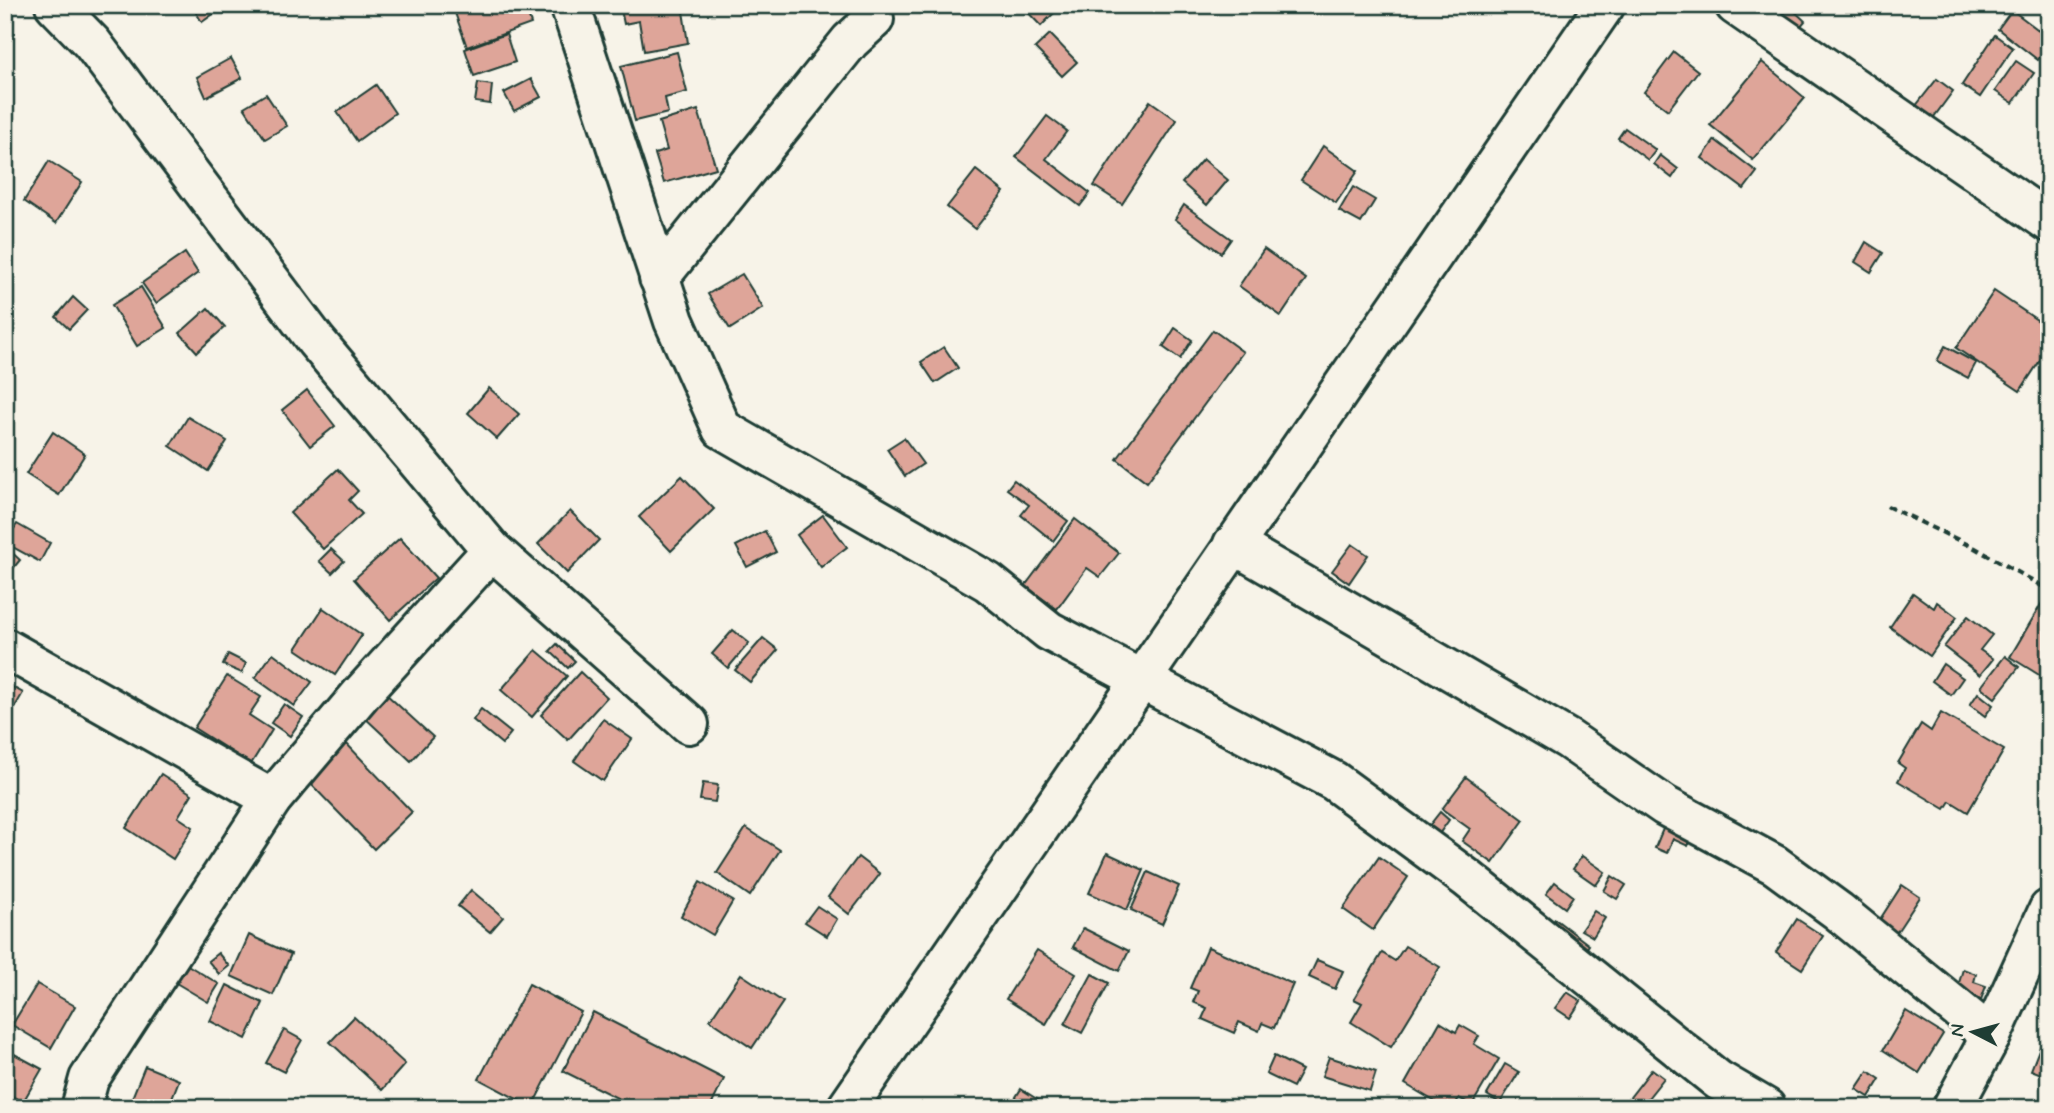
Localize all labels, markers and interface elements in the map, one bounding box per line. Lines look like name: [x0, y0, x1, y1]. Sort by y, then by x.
north arrow: [1938, 998, 2008, 1068]
text: N: [1944, 1023, 1971, 1038]

